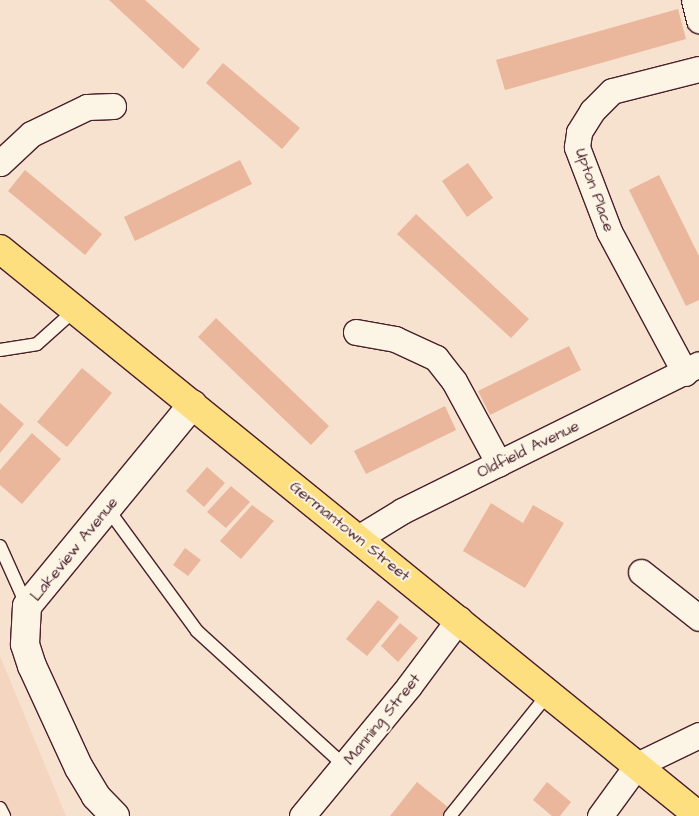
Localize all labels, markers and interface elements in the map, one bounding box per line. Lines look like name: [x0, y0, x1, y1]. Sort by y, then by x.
street label: Upton Place: [571, 146, 619, 234]
street label: Oldfield Avenue: [474, 416, 582, 482]
street label: Germantown Street: [286, 477, 414, 585]
street label: Lakeview Avenue: [26, 493, 122, 605]
street label: Manning Street: [339, 670, 425, 768]

